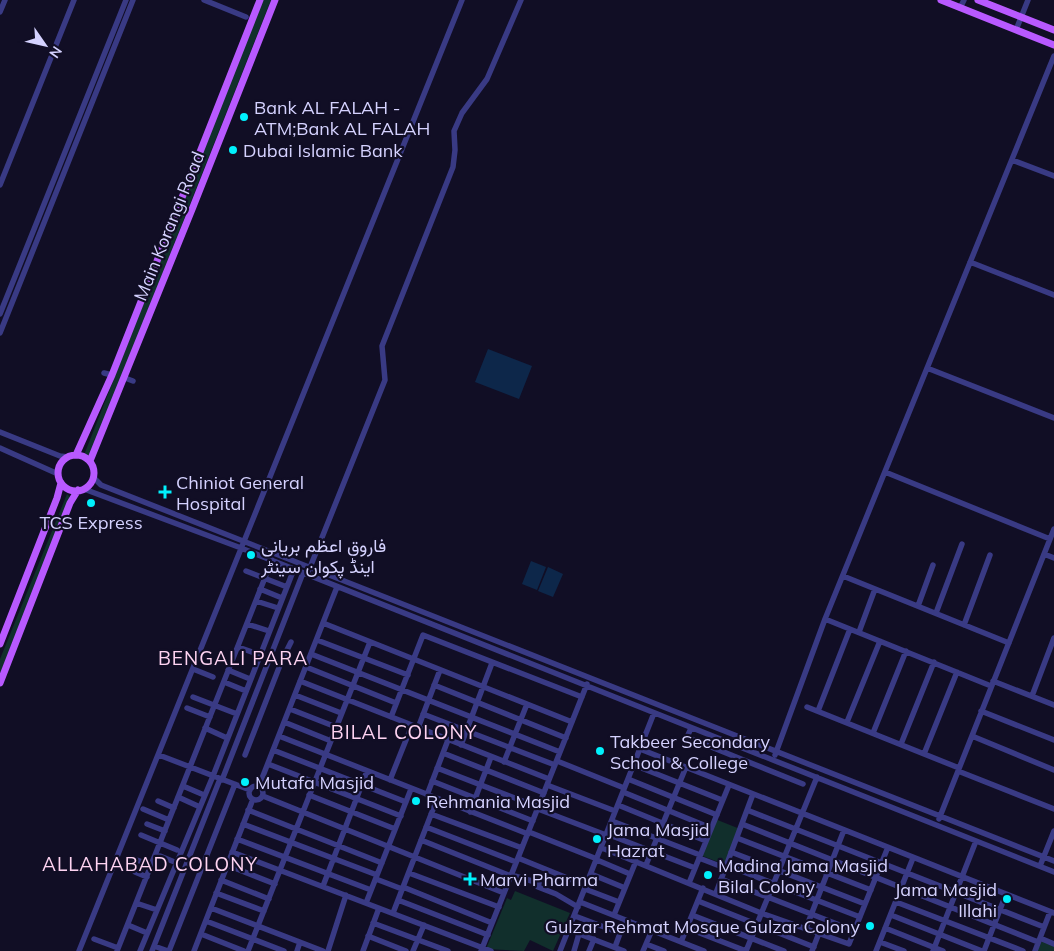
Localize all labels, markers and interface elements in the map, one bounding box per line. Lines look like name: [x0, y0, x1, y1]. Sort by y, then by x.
north arrow: [20, 20, 70, 70]
text: N: [45, 43, 66, 62]
place label: Bank AL FALAH - ATM;Bank AL FALAH: [254, 96, 430, 140]
marker: Bank AL FALAH - ATM;Bank AL FALAH: [238, 111, 250, 123]
place label: Dubai Islamic Bank: [243, 139, 403, 162]
marker: Dubai Islamic Bank: [227, 144, 239, 156]
street label: Main Korangi Road: [129, 148, 209, 304]
place label: Chiniot General Hospital: [176, 471, 304, 515]
marker: Chiniot General Hospital: [158, 485, 172, 499]
marker: TCS Express: [85, 497, 97, 509]
place label: TCS Express: [39, 511, 143, 534]
place label: فاروق اعظم بریانی اینڈ پکوان سینٹر: [260, 534, 386, 579]
marker: فاروق اعظم بریانی اینڈ پکوان سینٹر: [245, 549, 257, 561]
district label: BENGALI PARA: [158, 646, 308, 670]
district label: BILAL COLONY: [331, 720, 477, 744]
place label: Takbeer Secondary School & College: [610, 730, 770, 774]
marker: Takbeer Secondary School & College: [594, 745, 606, 757]
place label: Mutafa Masjid: [255, 771, 374, 794]
marker: Mutafa Masjid: [239, 776, 251, 788]
place label: Rehmania Masjid: [426, 790, 570, 813]
marker: Rehmania Masjid: [410, 795, 422, 807]
place label: Jama Masjid Hazrat: [607, 818, 710, 862]
marker: Jama Masjid Hazrat: [591, 833, 603, 845]
district label: ALLAHABAD COLONY: [42, 852, 258, 876]
place label: Madina Jama Masjid Bilal Colony: [718, 854, 888, 898]
place label: Marvi Pharma: [480, 868, 598, 891]
marker: Madina Jama Masjid Bilal Colony: [702, 869, 714, 881]
marker: Marvi Pharma: [464, 873, 476, 885]
place label: Jama Masjid Illahi: [894, 878, 997, 922]
marker: Jama Masjid Illahi: [1001, 893, 1013, 905]
place label: Gulzar Rehmat Mosque Gulzar Colony: [545, 915, 860, 938]
marker: Gulzar Rehmat Mosque Gulzar Colony: [864, 920, 876, 932]

